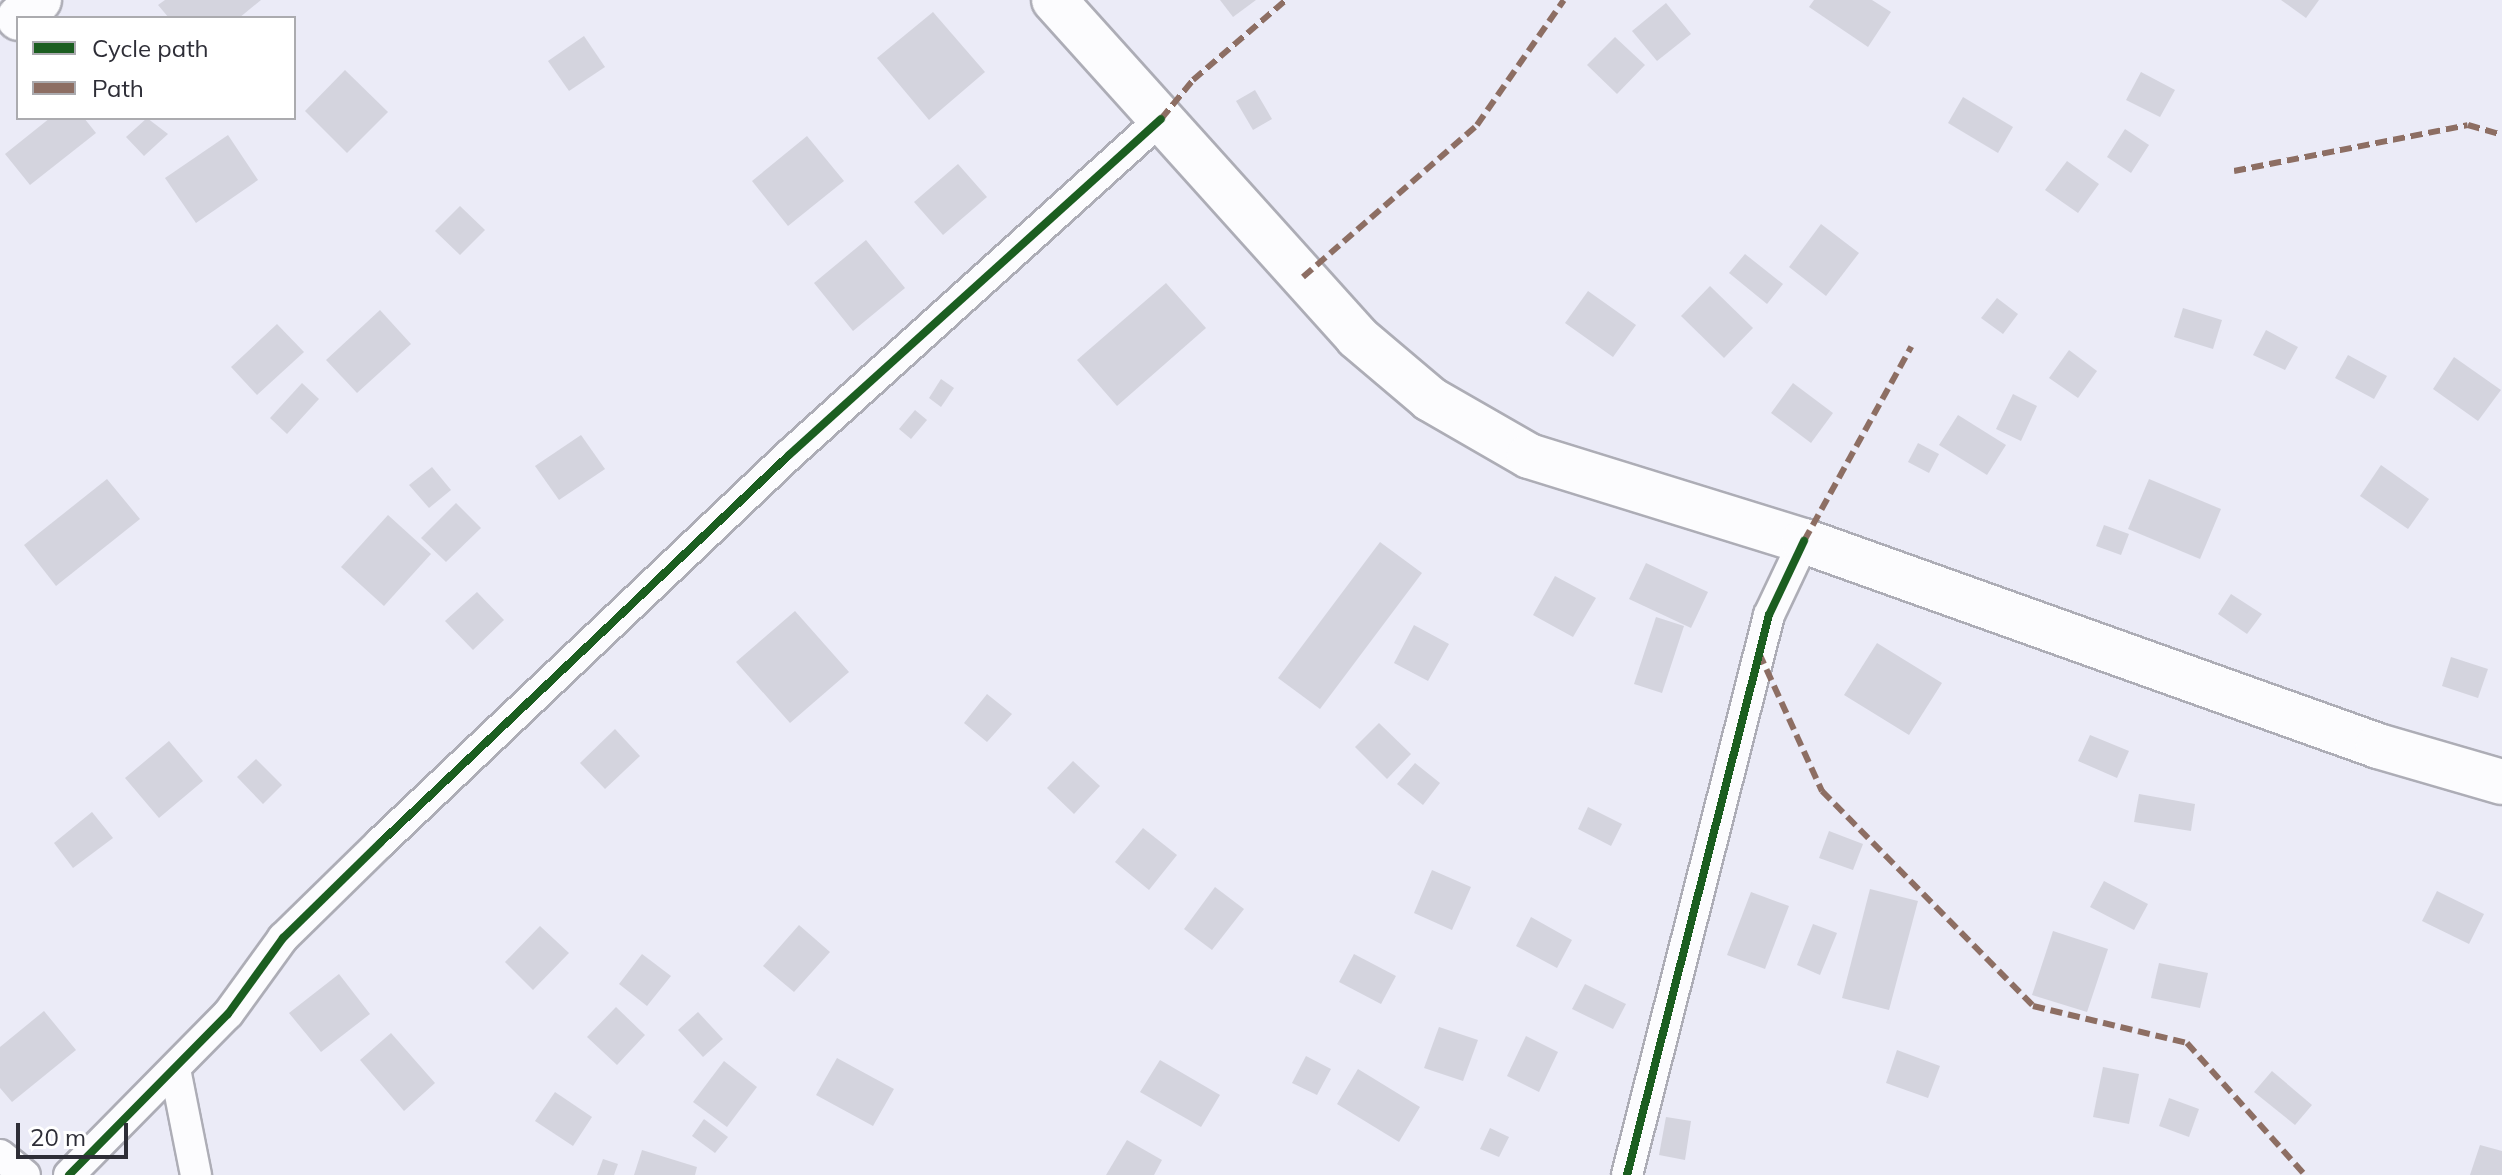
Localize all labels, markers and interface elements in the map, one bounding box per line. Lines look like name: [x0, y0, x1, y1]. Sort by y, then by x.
legend: [16, 16, 296, 120]
text: Cycle path: [92, 33, 209, 63]
text: Path: [92, 73, 144, 103]
scale bar: [20, 1107, 132, 1157]
text: 20 m: [30, 1122, 86, 1152]

